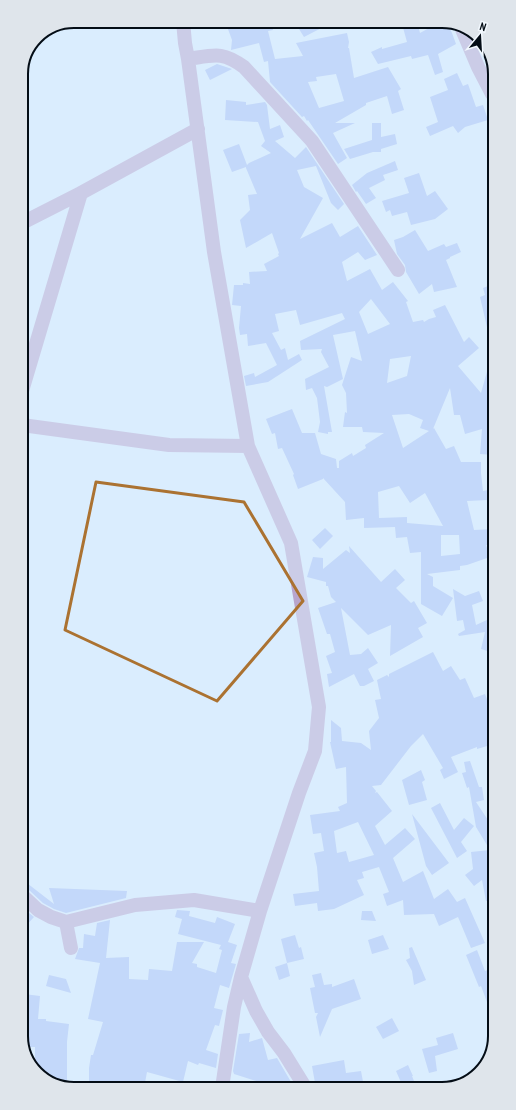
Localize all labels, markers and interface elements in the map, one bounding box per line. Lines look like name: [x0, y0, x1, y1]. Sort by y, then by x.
north arrow: [460, 16, 500, 56]
text: N: [478, 19, 488, 34]

